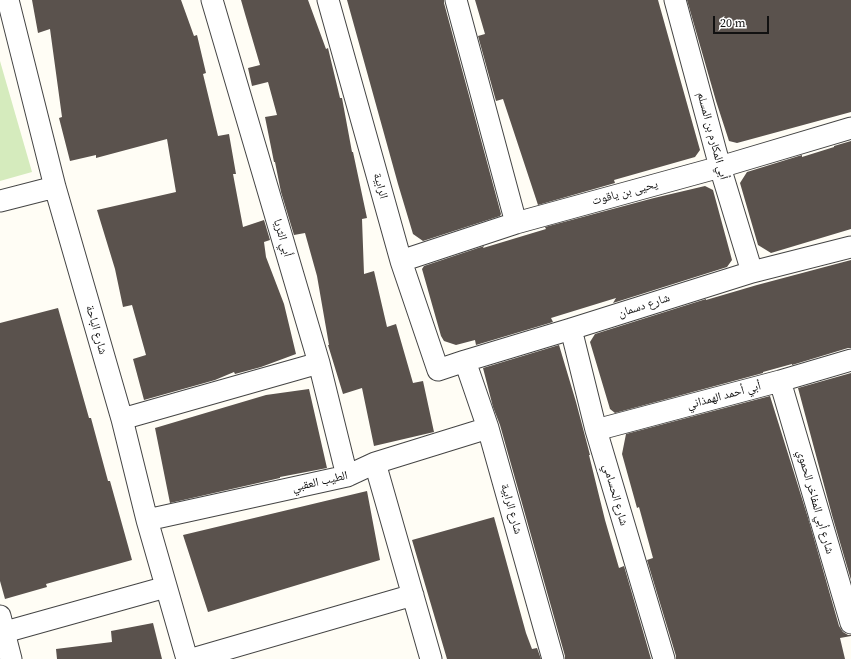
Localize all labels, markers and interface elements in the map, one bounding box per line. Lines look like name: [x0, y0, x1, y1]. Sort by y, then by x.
scale bar: [715, 8, 771, 34]
text: 20 m: [720, 15, 746, 31]
street label: أبي المكارم بن المسلم: [693, 91, 731, 181]
street label: الرابية: [369, 171, 391, 201]
street label: يحيى بن ياقوت: [590, 177, 660, 209]
street label: أبي الثريا: [270, 217, 294, 259]
street label: شارع دسمان: [616, 291, 672, 321]
street label: شارع الباحة: [82, 304, 110, 356]
street label: أبي أحمد الهمذاني: [685, 379, 763, 413]
street label: شارع أبي المفاخر الحموي: [793, 448, 837, 556]
street label: شارع الحسامي: [599, 462, 631, 528]
street label: الطيب العقبي: [291, 469, 349, 495]
street label: شارع الرابية: [497, 482, 525, 536]

